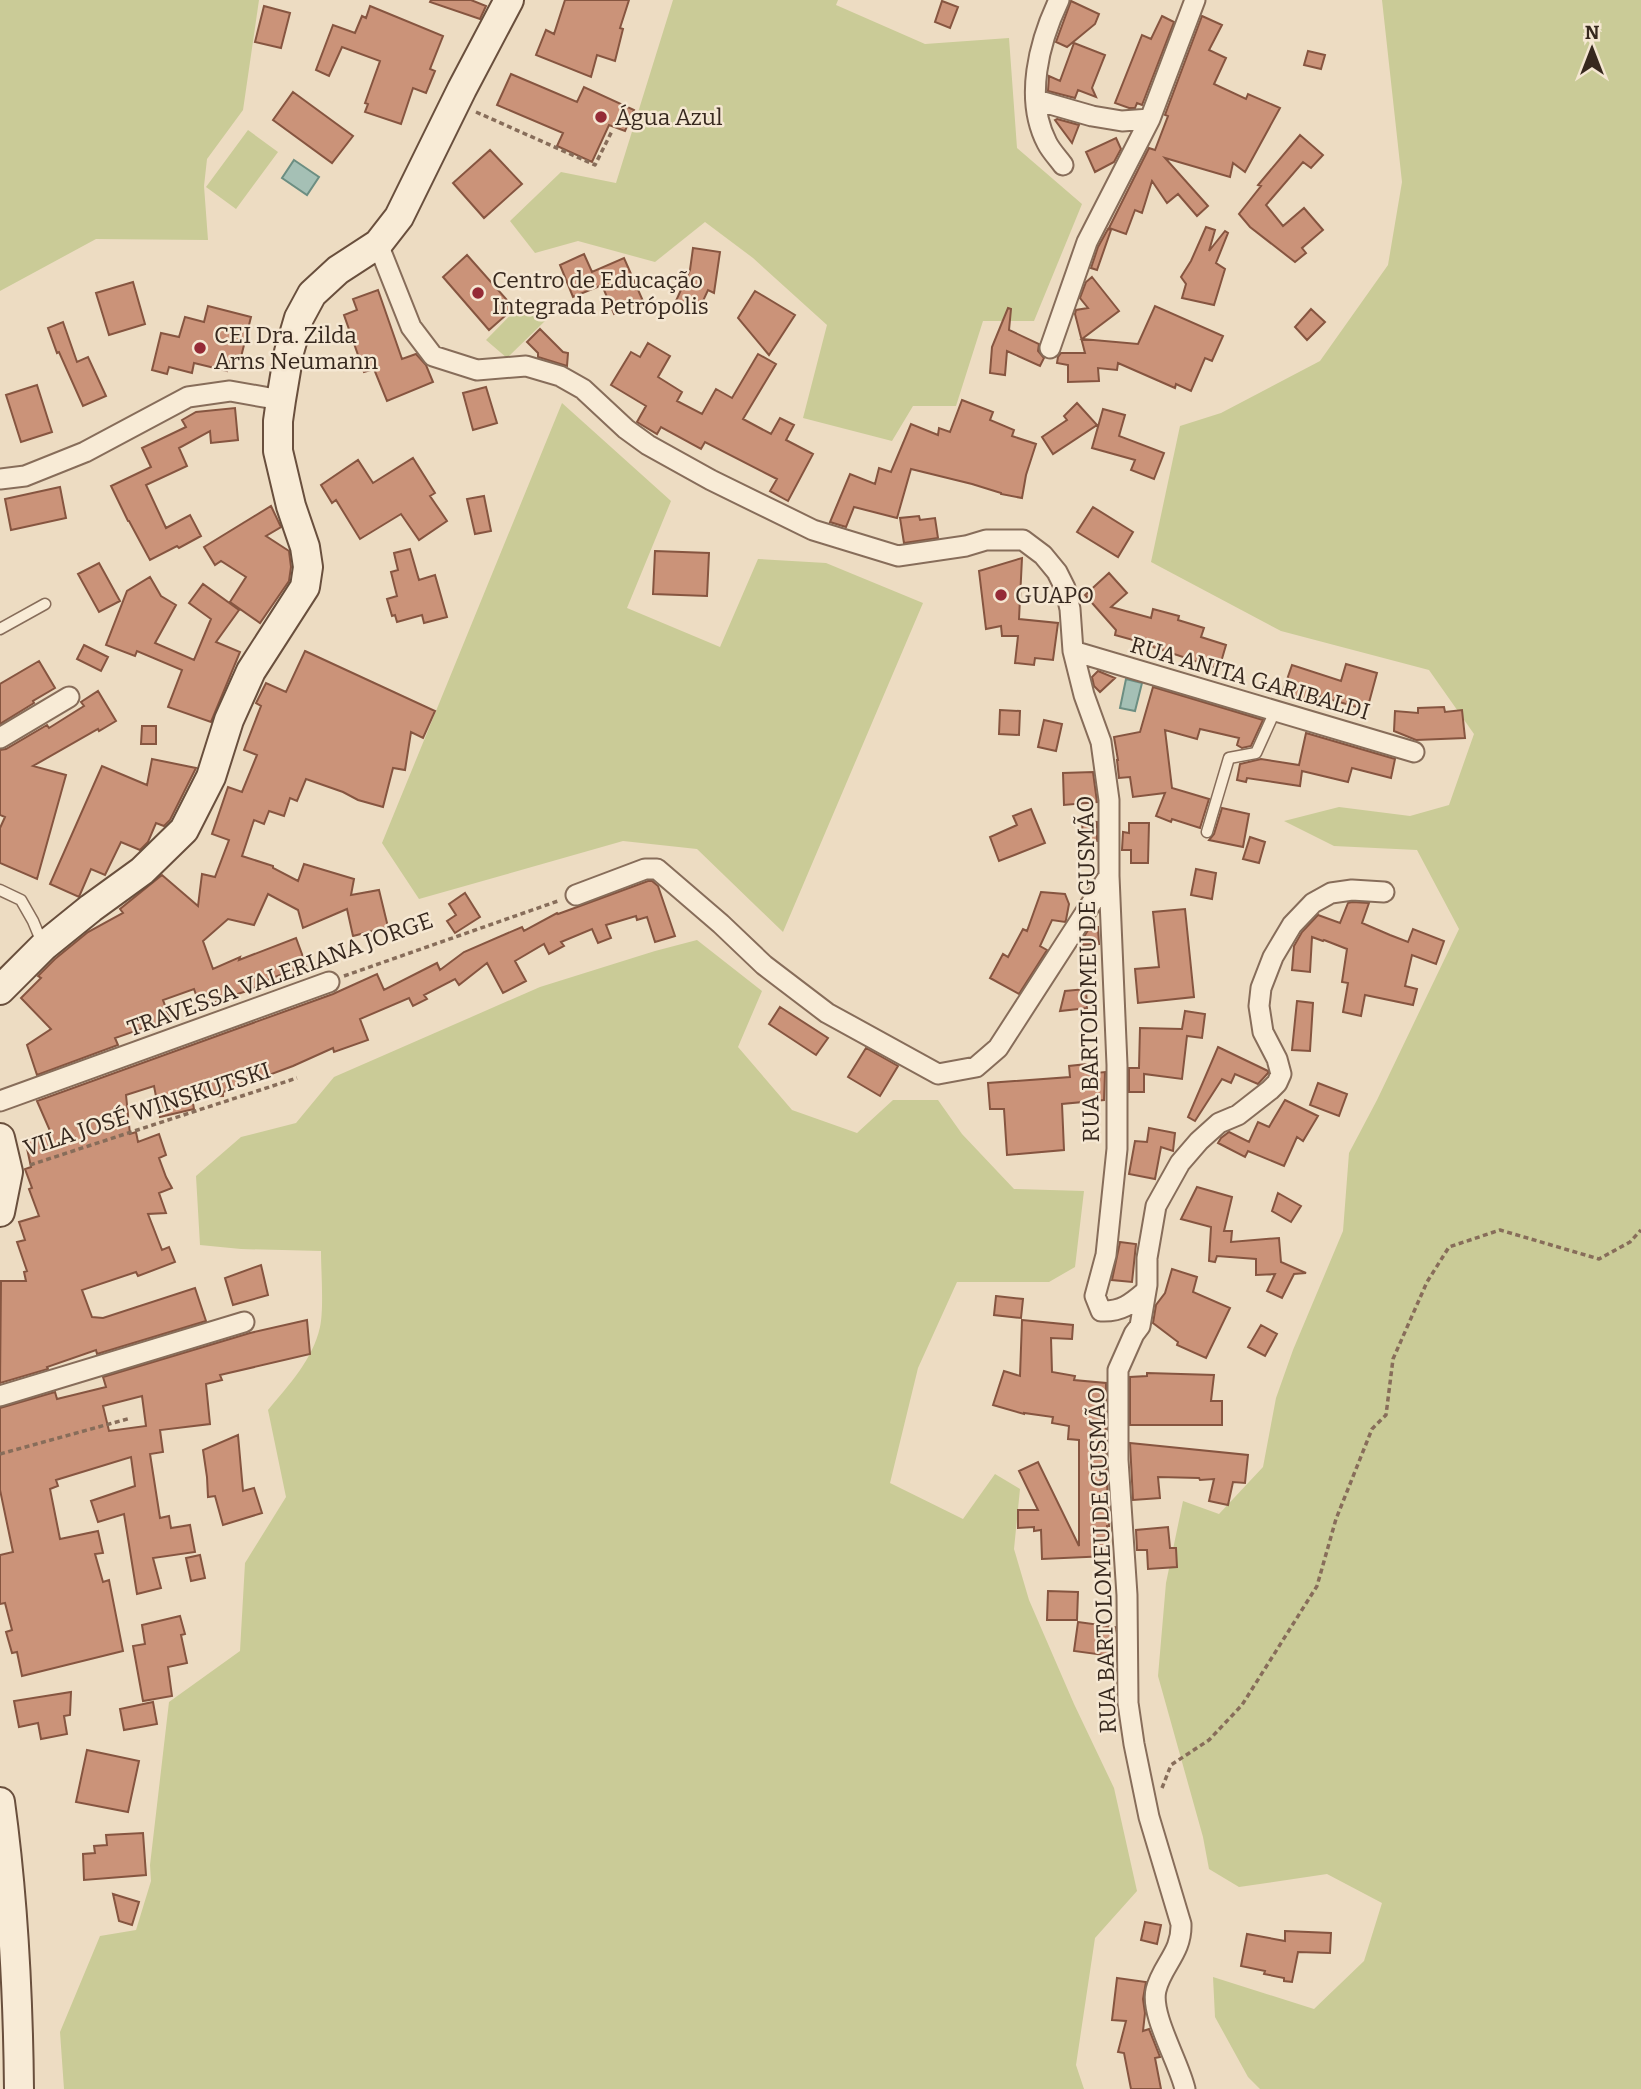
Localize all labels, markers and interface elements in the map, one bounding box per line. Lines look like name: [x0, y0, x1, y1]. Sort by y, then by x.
north arrow: [1557, 14, 1627, 84]
text: N: [1585, 21, 1600, 44]
place label: Água Azul: [615, 103, 723, 131]
marker: Água Azul: [593, 109, 609, 125]
place label: Centro de Educação Integrada Petrópolis: [492, 266, 709, 320]
marker: Centro de Educação Integrada Petrópolis: [470, 285, 486, 301]
place label: CEI Dra. Zilda Arns Neumann: [214, 321, 379, 375]
marker: CEI Dra. Zilda Arns Neumann: [192, 340, 208, 356]
place label: GUAPO: [1015, 581, 1094, 609]
marker: GUAPO: [993, 587, 1009, 603]
street label: RUA ANITA GARIBALDI: [1127, 630, 1373, 726]
street label: RUA BARTOLOMEU DE GUSMÃO: [1071, 795, 1105, 1143]
street label: TRAVESSA VALERIANA JORGE: [123, 906, 437, 1042]
street label: VILA JOSÉ WINSKUTSKI: [20, 1056, 274, 1162]
street label: RUA BARTOLOMEU DE GUSMÃO: [1082, 1386, 1122, 1734]

